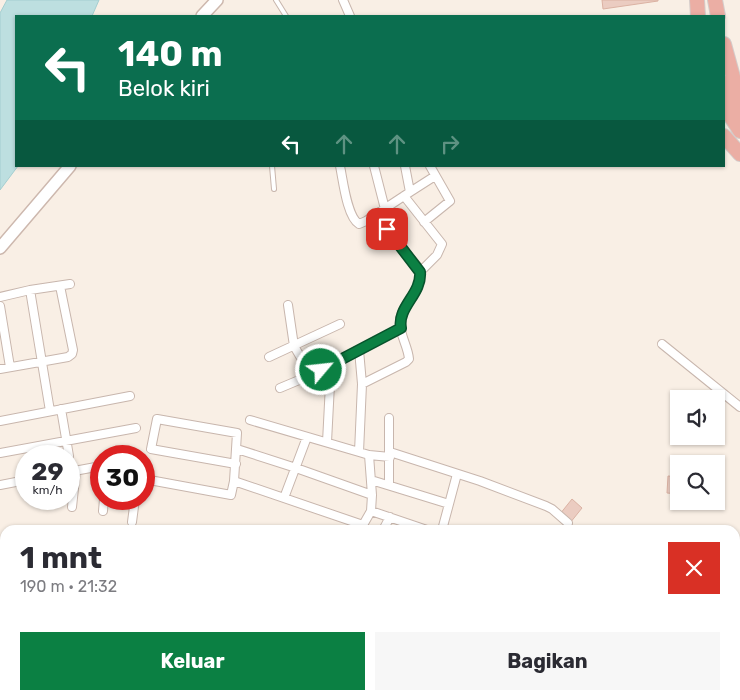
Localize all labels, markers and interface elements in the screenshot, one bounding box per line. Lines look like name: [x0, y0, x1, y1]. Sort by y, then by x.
text: 140 m: [118, 33, 223, 75]
icon: left: [35, 35, 100, 100]
text: Belok kiri: [118, 75, 210, 102]
icon: left: [277, 130, 305, 158]
icon: ahead: [330, 130, 358, 158]
icon: ahead: [383, 130, 411, 158]
icon: right: [436, 130, 464, 158]
pin: [366, 208, 408, 250]
icon: arrive: [373, 215, 401, 243]
position arrow: [294, 343, 346, 395]
map controls: [670, 390, 725, 510]
button: sound: [670, 390, 725, 445]
speed limit sign: 30: [90, 445, 155, 510]
button: search: [670, 455, 725, 510]
text: 29: [31, 457, 64, 486]
text: km/h: [33, 483, 62, 497]
text: 1 mnt: [20, 540, 102, 576]
button: close: [668, 542, 720, 594]
text: 190 m · 21:32: [20, 577, 117, 596]
button: Keluar: [20, 632, 365, 690]
button: Bagikan: [375, 632, 720, 690]

